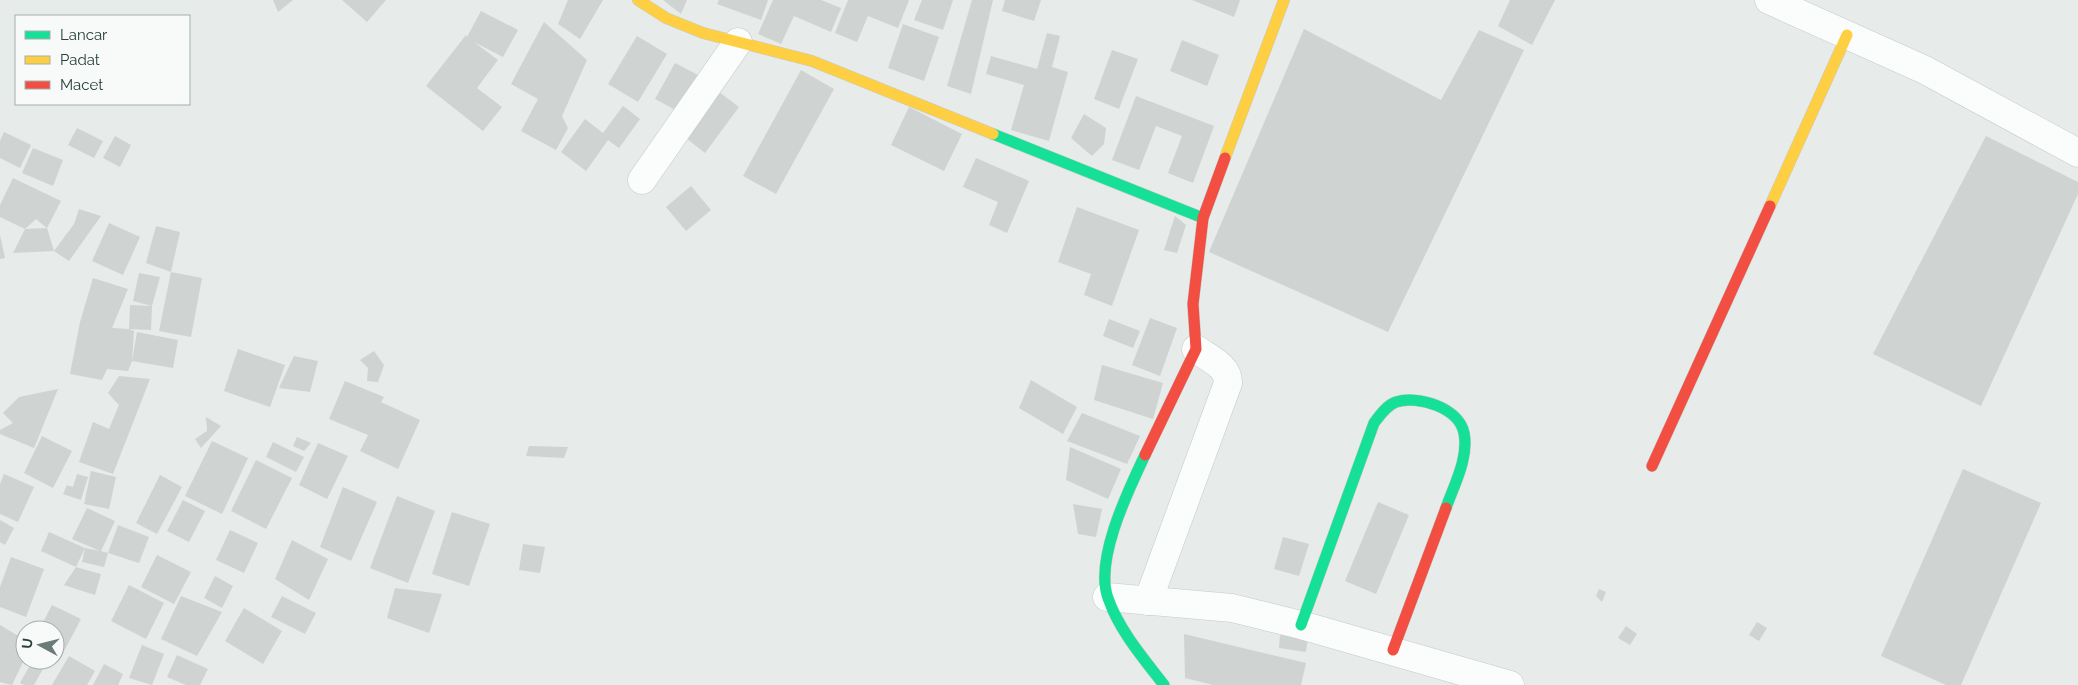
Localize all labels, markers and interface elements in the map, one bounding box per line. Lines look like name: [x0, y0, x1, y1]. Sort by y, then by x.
legend: [15, 15, 190, 105]
text: Lancar: [60, 26, 108, 44]
text: Padat: [60, 51, 100, 69]
text: Macet: [60, 76, 103, 94]
north arrow: [15, 620, 65, 670]
text: U: [19, 637, 36, 650]

